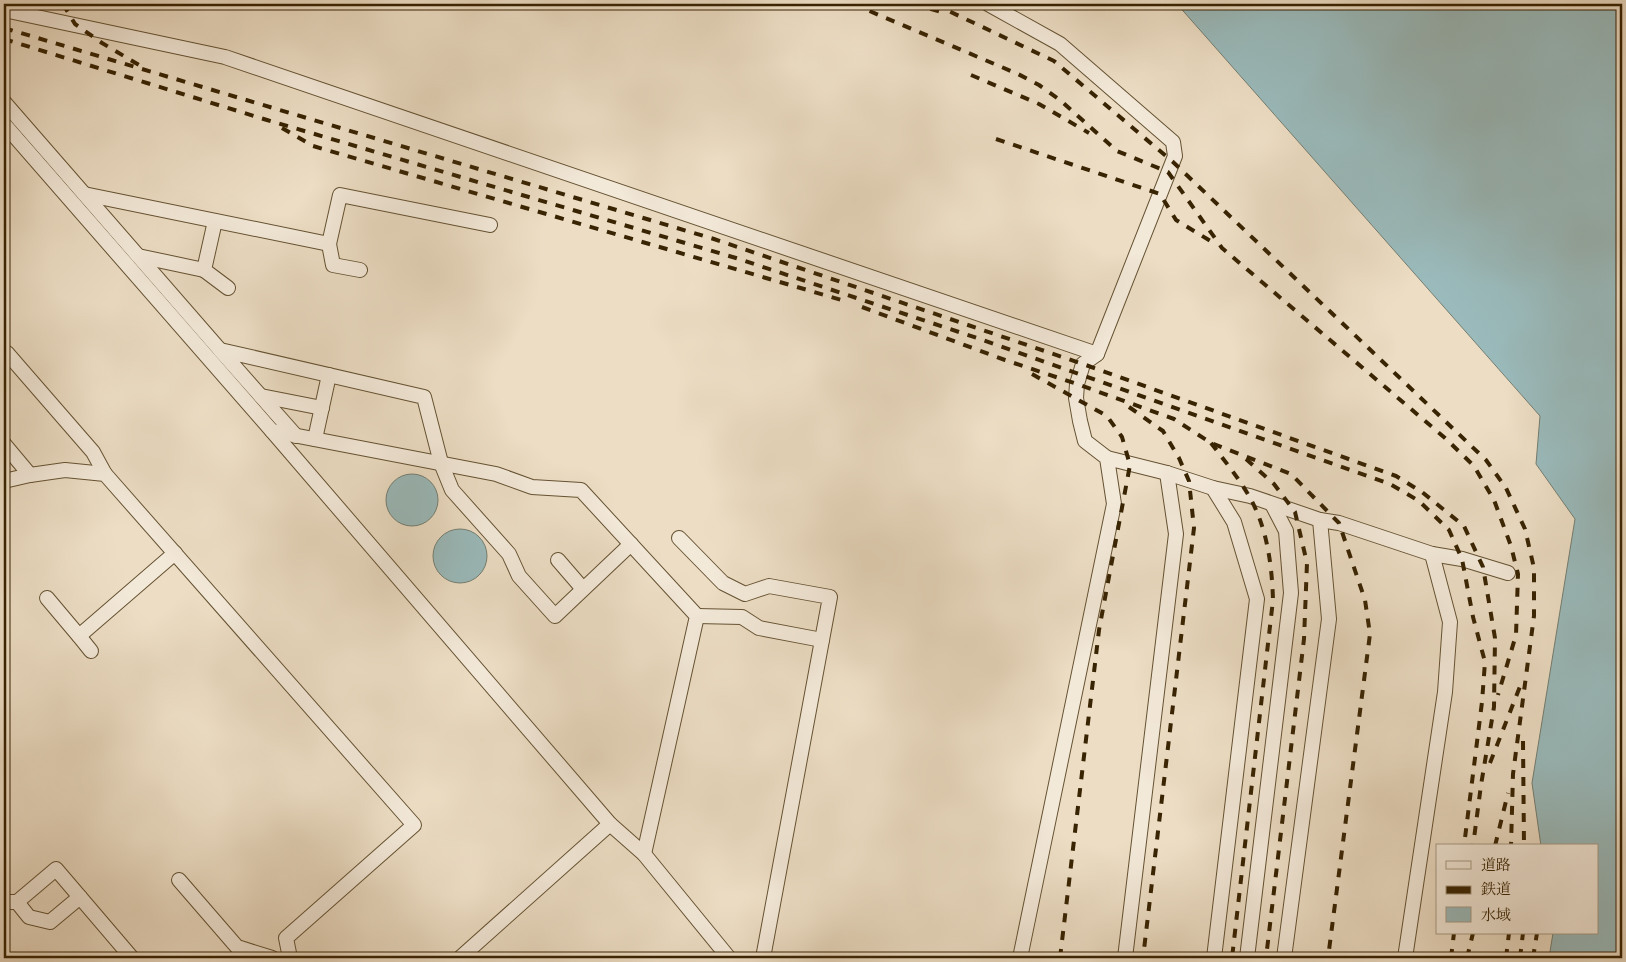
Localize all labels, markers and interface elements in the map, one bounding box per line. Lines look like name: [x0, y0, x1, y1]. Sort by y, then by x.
legend: [1436, 844, 1598, 934]
text: 道路: [1481, 856, 1511, 874]
text: 鉄道: [1481, 880, 1511, 898]
text: 水域: [1481, 906, 1511, 924]

